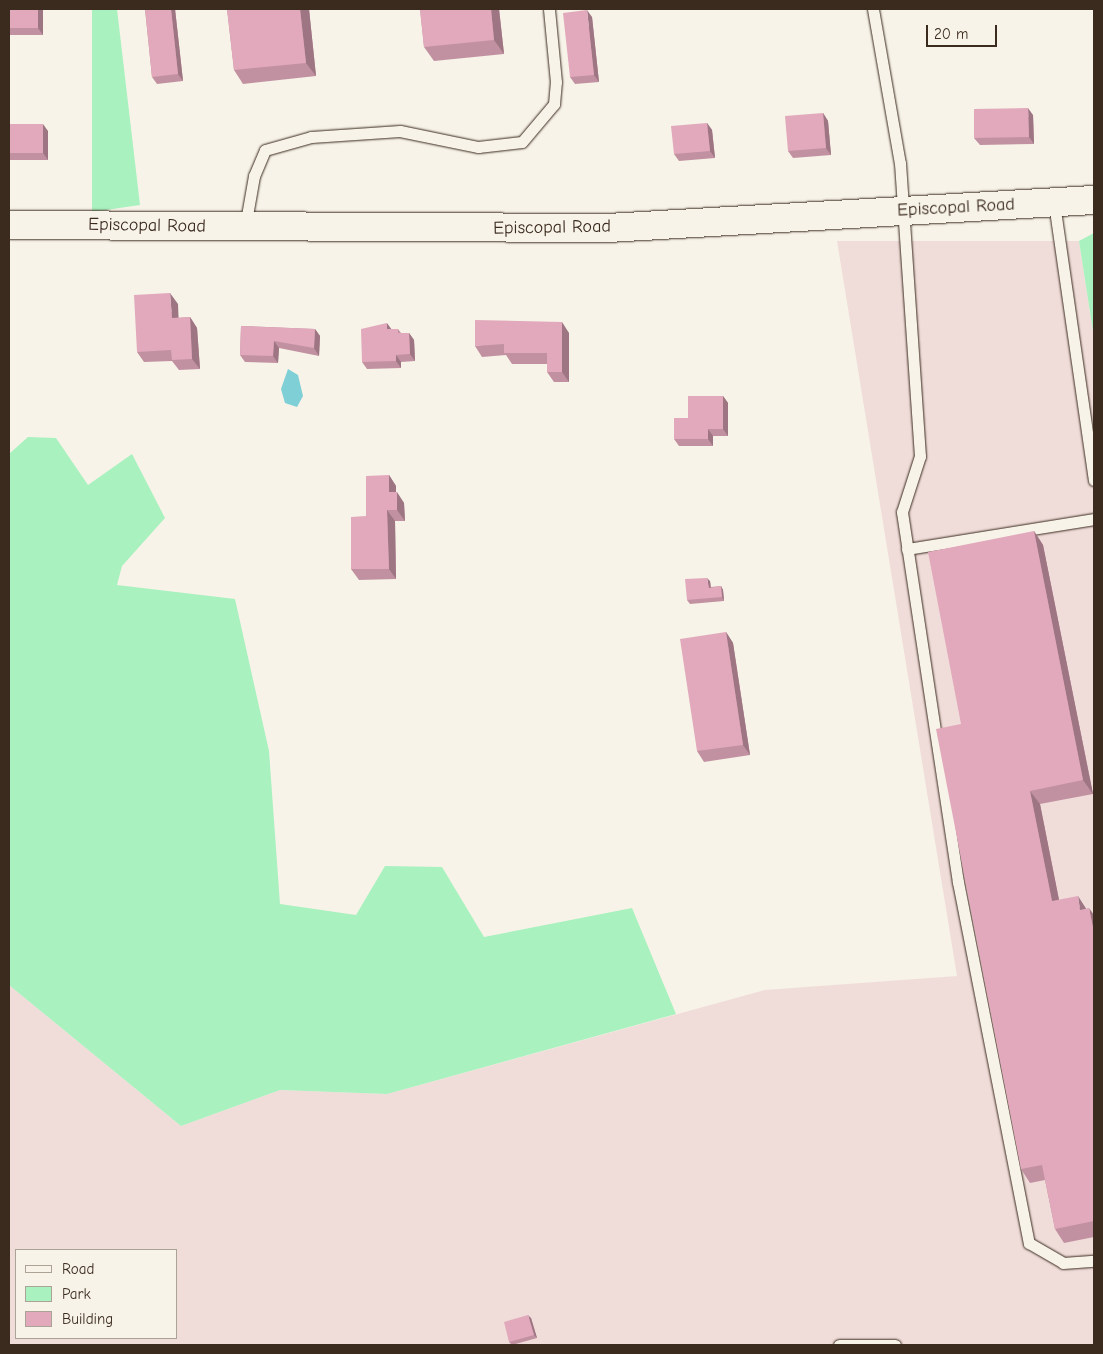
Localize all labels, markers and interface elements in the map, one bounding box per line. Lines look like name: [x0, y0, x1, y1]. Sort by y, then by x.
scale bar: [928, 15, 999, 47]
text: 20 m: [934, 25, 968, 43]
street label: Episcopal Road: [897, 194, 1015, 222]
street label: Episcopal Road: [88, 214, 206, 238]
street label: Episcopal Road: [493, 216, 611, 240]
legend: [15, 1249, 178, 1339]
text: Road: [62, 1260, 94, 1278]
text: Park: [62, 1285, 91, 1303]
text: Building: [62, 1310, 113, 1328]

